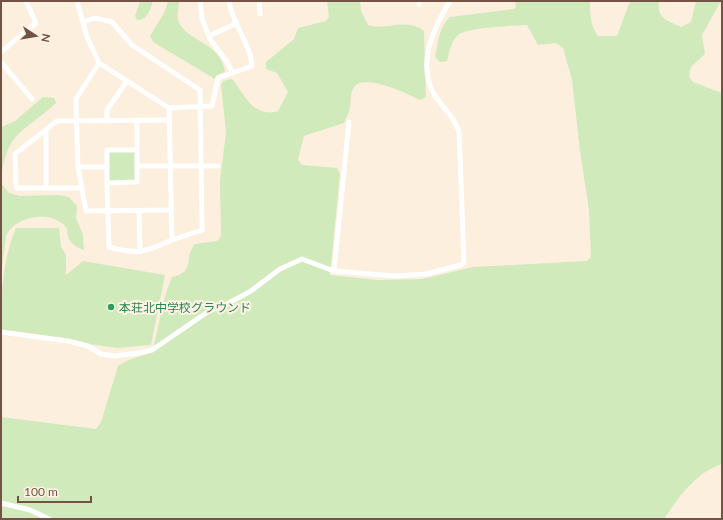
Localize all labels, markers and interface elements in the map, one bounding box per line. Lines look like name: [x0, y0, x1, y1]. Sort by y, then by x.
north arrow: [16, 16, 56, 56]
text: N: [39, 33, 54, 44]
place label: 本荘北中学校グラウンド: [119, 300, 251, 315]
marker: 本荘北中学校グラウンド: [106, 302, 116, 312]
scale bar: [18, 478, 91, 504]
text: 100 m: [24, 484, 58, 499]

